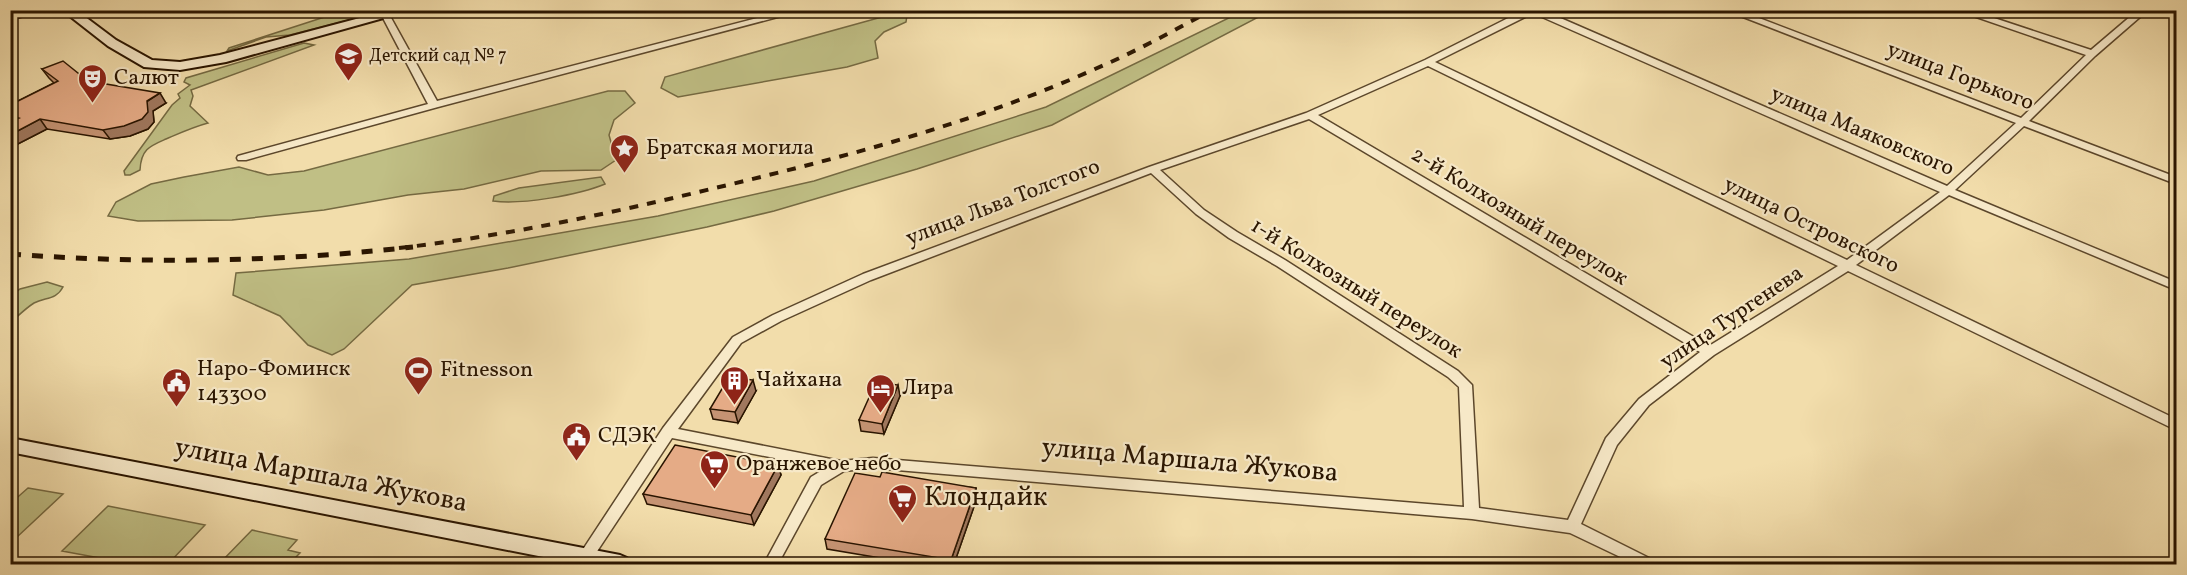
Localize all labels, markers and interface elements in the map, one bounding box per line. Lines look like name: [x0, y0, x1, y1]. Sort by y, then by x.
street label: улица Горького: [1882, 35, 2038, 119]
school or university icon: Детский сад № 7: [332, 40, 364, 82]
place label: Детский сад № 7: [369, 44, 507, 69]
theatre icon: Салют: [77, 62, 109, 104]
place label: Салют: [114, 63, 179, 94]
street label: улица Маяковского: [1765, 79, 1959, 185]
place icon: Братская могила: [609, 132, 641, 174]
place label: Братская могила: [646, 133, 814, 164]
street label: 2-й Колхозный переулок: [1405, 140, 1634, 294]
street label: улица Льва Толстого: [901, 152, 1105, 254]
street label: улица Островского: [1718, 170, 1904, 282]
street label: 1-й Колхозный переулок: [1244, 211, 1468, 367]
street label: улица Тургенева: [1654, 258, 1810, 378]
place label: Наро-Фоминск 143300: [197, 354, 351, 410]
sports icon: Fitnesson: [403, 354, 435, 396]
place label: Fitnesson: [440, 355, 533, 386]
building icon: Чайхана: [719, 364, 751, 406]
place label: Чайхана: [756, 365, 843, 396]
public building icon: Наро-Фоминск 143300: [160, 366, 192, 408]
hotel icon: Лира: [865, 372, 897, 414]
place label: Лира: [902, 373, 954, 404]
public building icon: СДЭК: [561, 420, 593, 462]
place label: СДЭК: [598, 421, 656, 452]
street label: улица Маршала Жукова: [171, 429, 471, 523]
street label: улица Маршала Жукова: [1040, 429, 1340, 493]
supermarket icon: Оранжевое небо: [699, 448, 731, 490]
place label: Оранжевое небо: [736, 449, 902, 480]
place label: Клондайк: [924, 479, 1047, 517]
supermarket icon: Клондайк: [887, 482, 919, 524]

